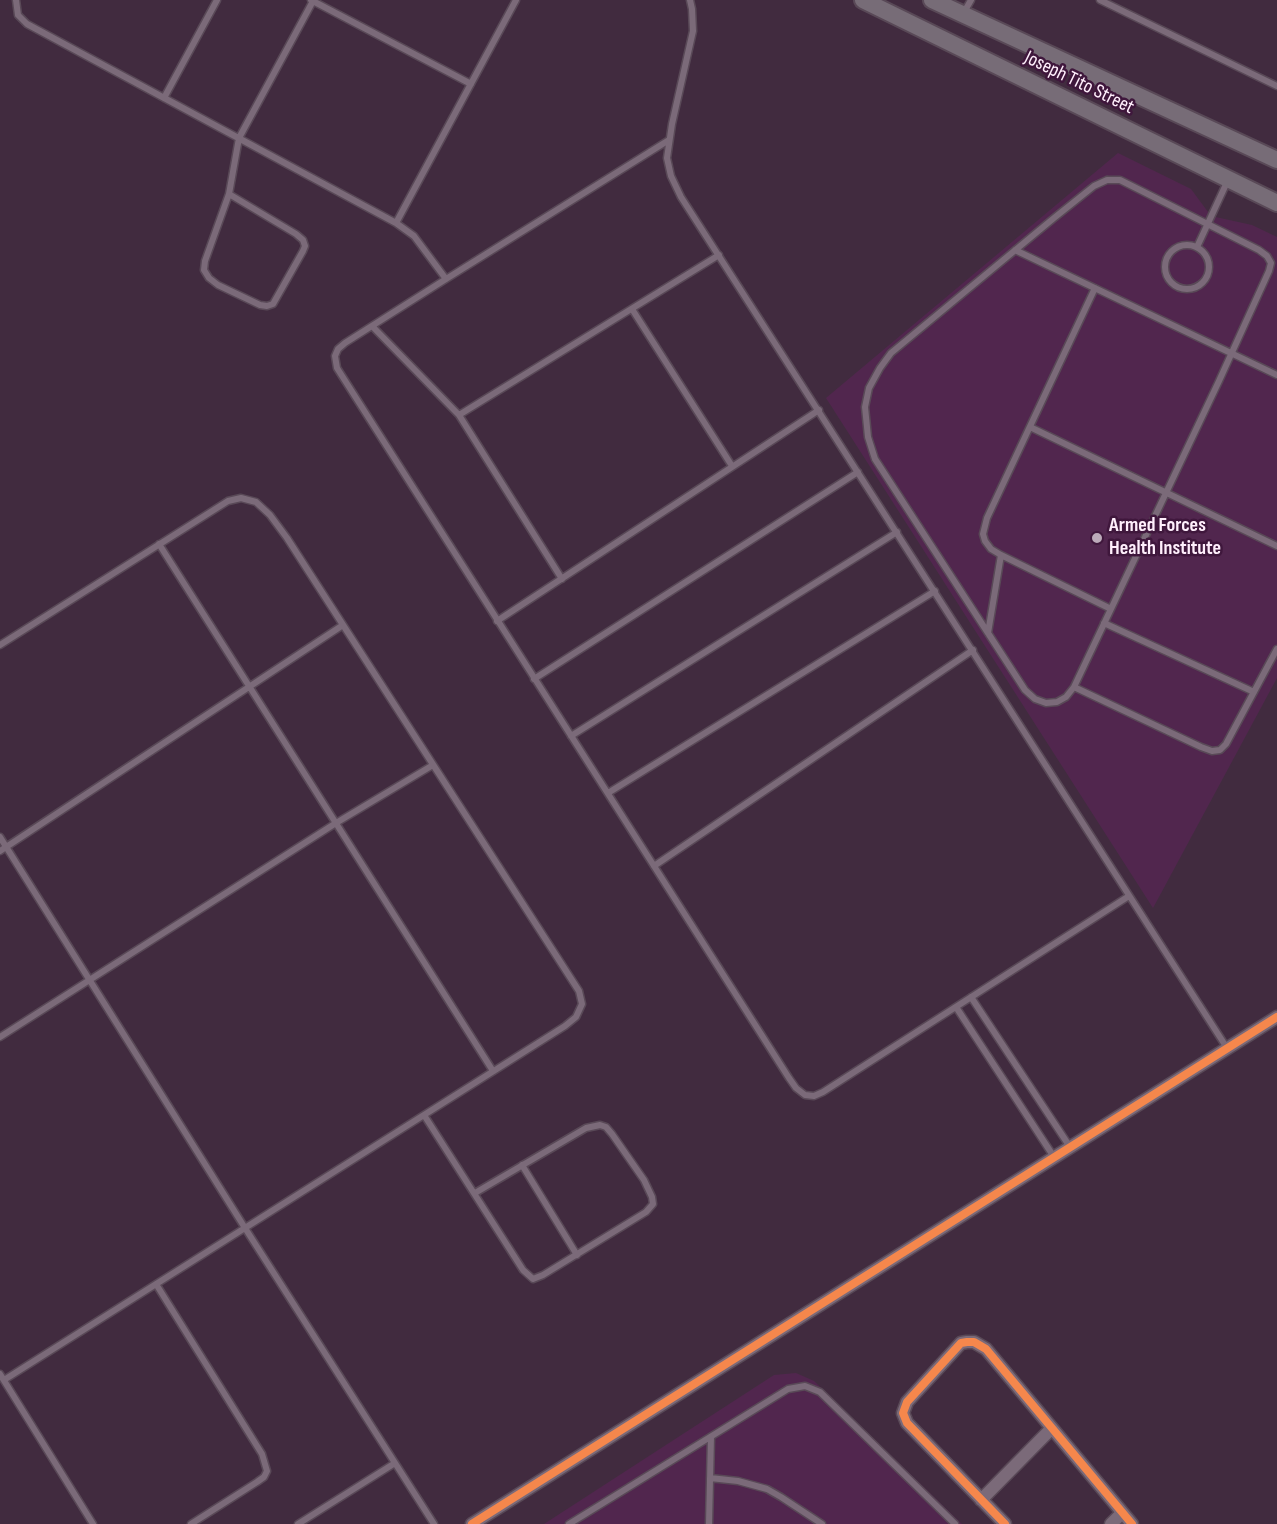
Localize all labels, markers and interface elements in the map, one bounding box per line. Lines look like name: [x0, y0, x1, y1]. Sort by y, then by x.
street label: Joseph Tito Street: [1020, 46, 1138, 120]
place label: Armed Forces Health Institute: [1109, 514, 1221, 561]
marker: Armed Forces Health Institute: [1090, 531, 1104, 545]

